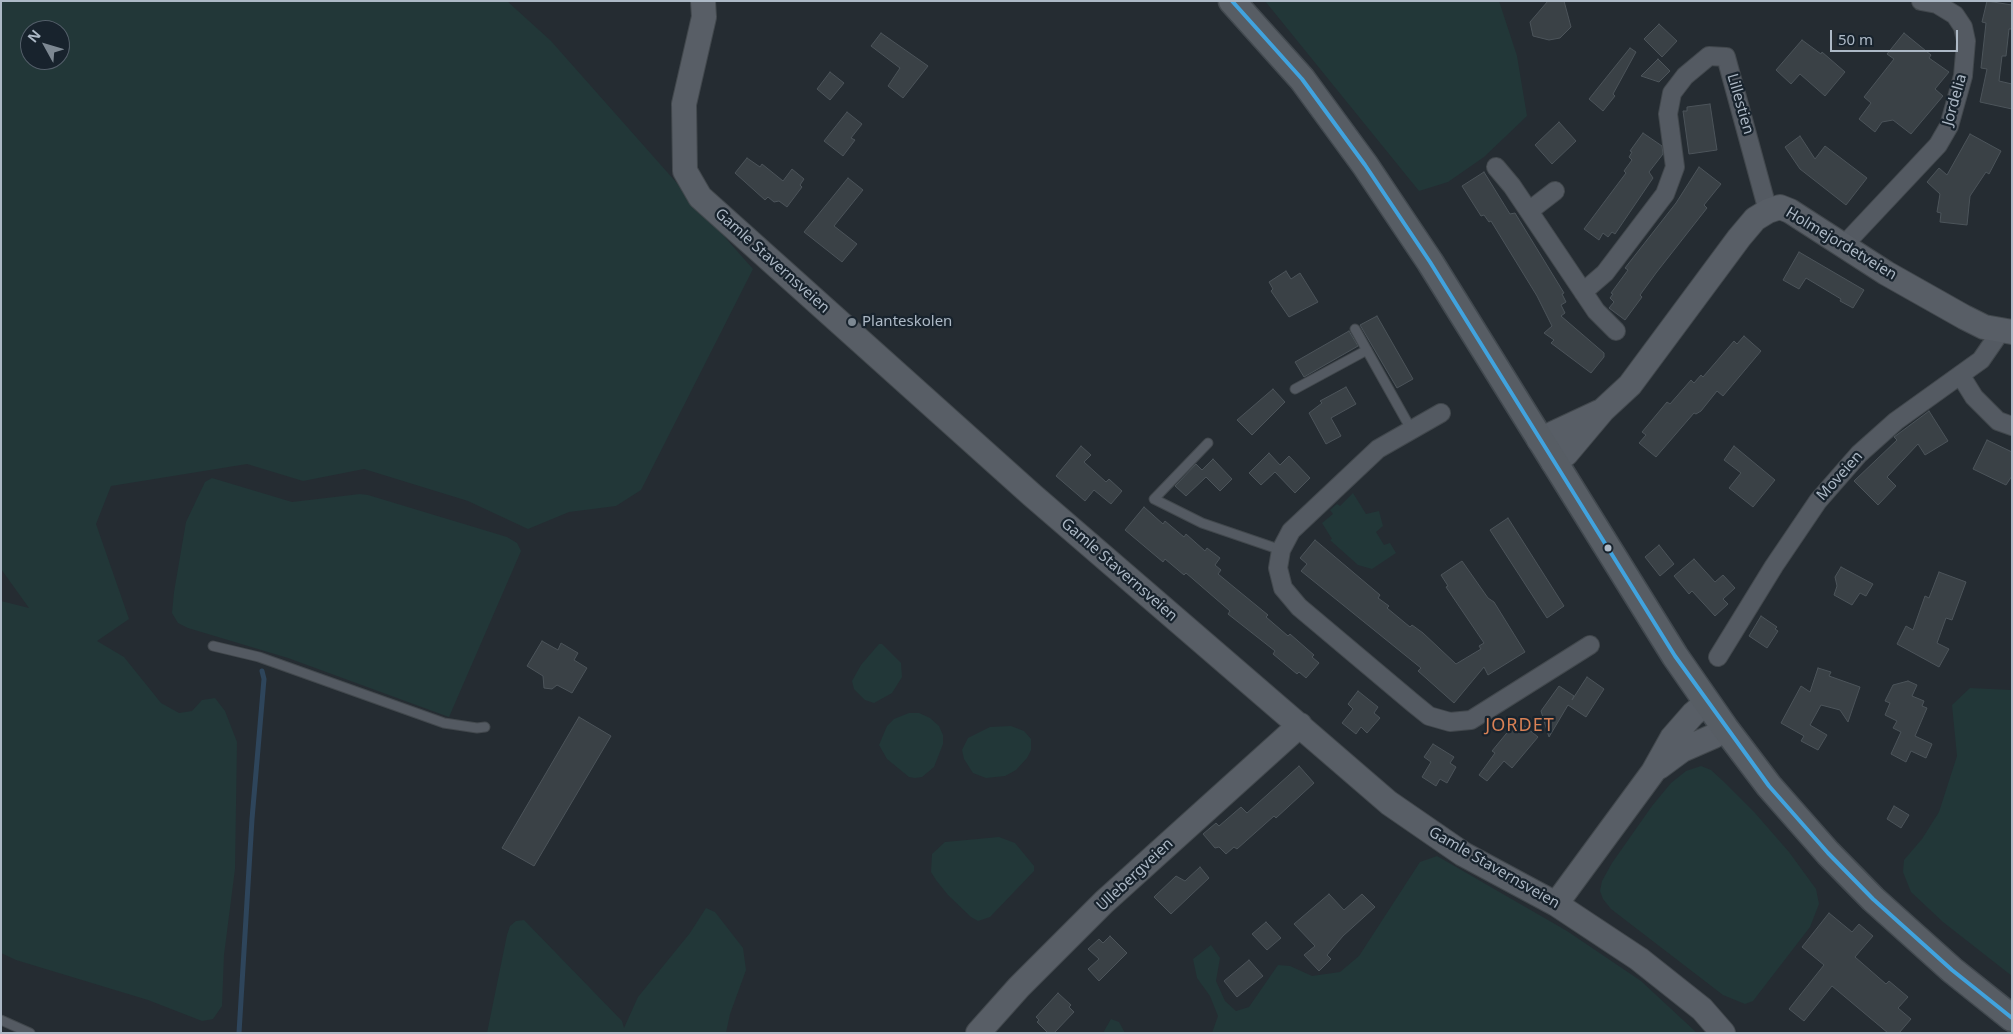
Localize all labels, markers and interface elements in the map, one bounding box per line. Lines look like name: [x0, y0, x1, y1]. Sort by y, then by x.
north arrow: [20, 20, 70, 70]
scale bar: [1833, 20, 1960, 52]
text: N: [23, 25, 45, 46]
text: 50 m: [1838, 29, 1873, 49]
street label: Lillestien: [1723, 72, 1757, 136]
street label: Jordelia: [1939, 72, 1971, 128]
street label: Holmejordetveien: [1782, 204, 1900, 284]
street label: Gamle Stavernsveien: [711, 205, 833, 317]
place label: Planteskolen: [862, 313, 952, 331]
marker: Planteskolen: [846, 316, 858, 328]
street label: Moveien: [1813, 448, 1867, 504]
street label: Gamle Stavernsveien: [1057, 515, 1181, 625]
unlabelled marker: [1603, 543, 1613, 553]
district label: JORDET: [1485, 715, 1555, 737]
street label: Gamle Stavernsveien: [1425, 823, 1563, 913]
street label: Ullebergveien: [1093, 835, 1177, 915]

